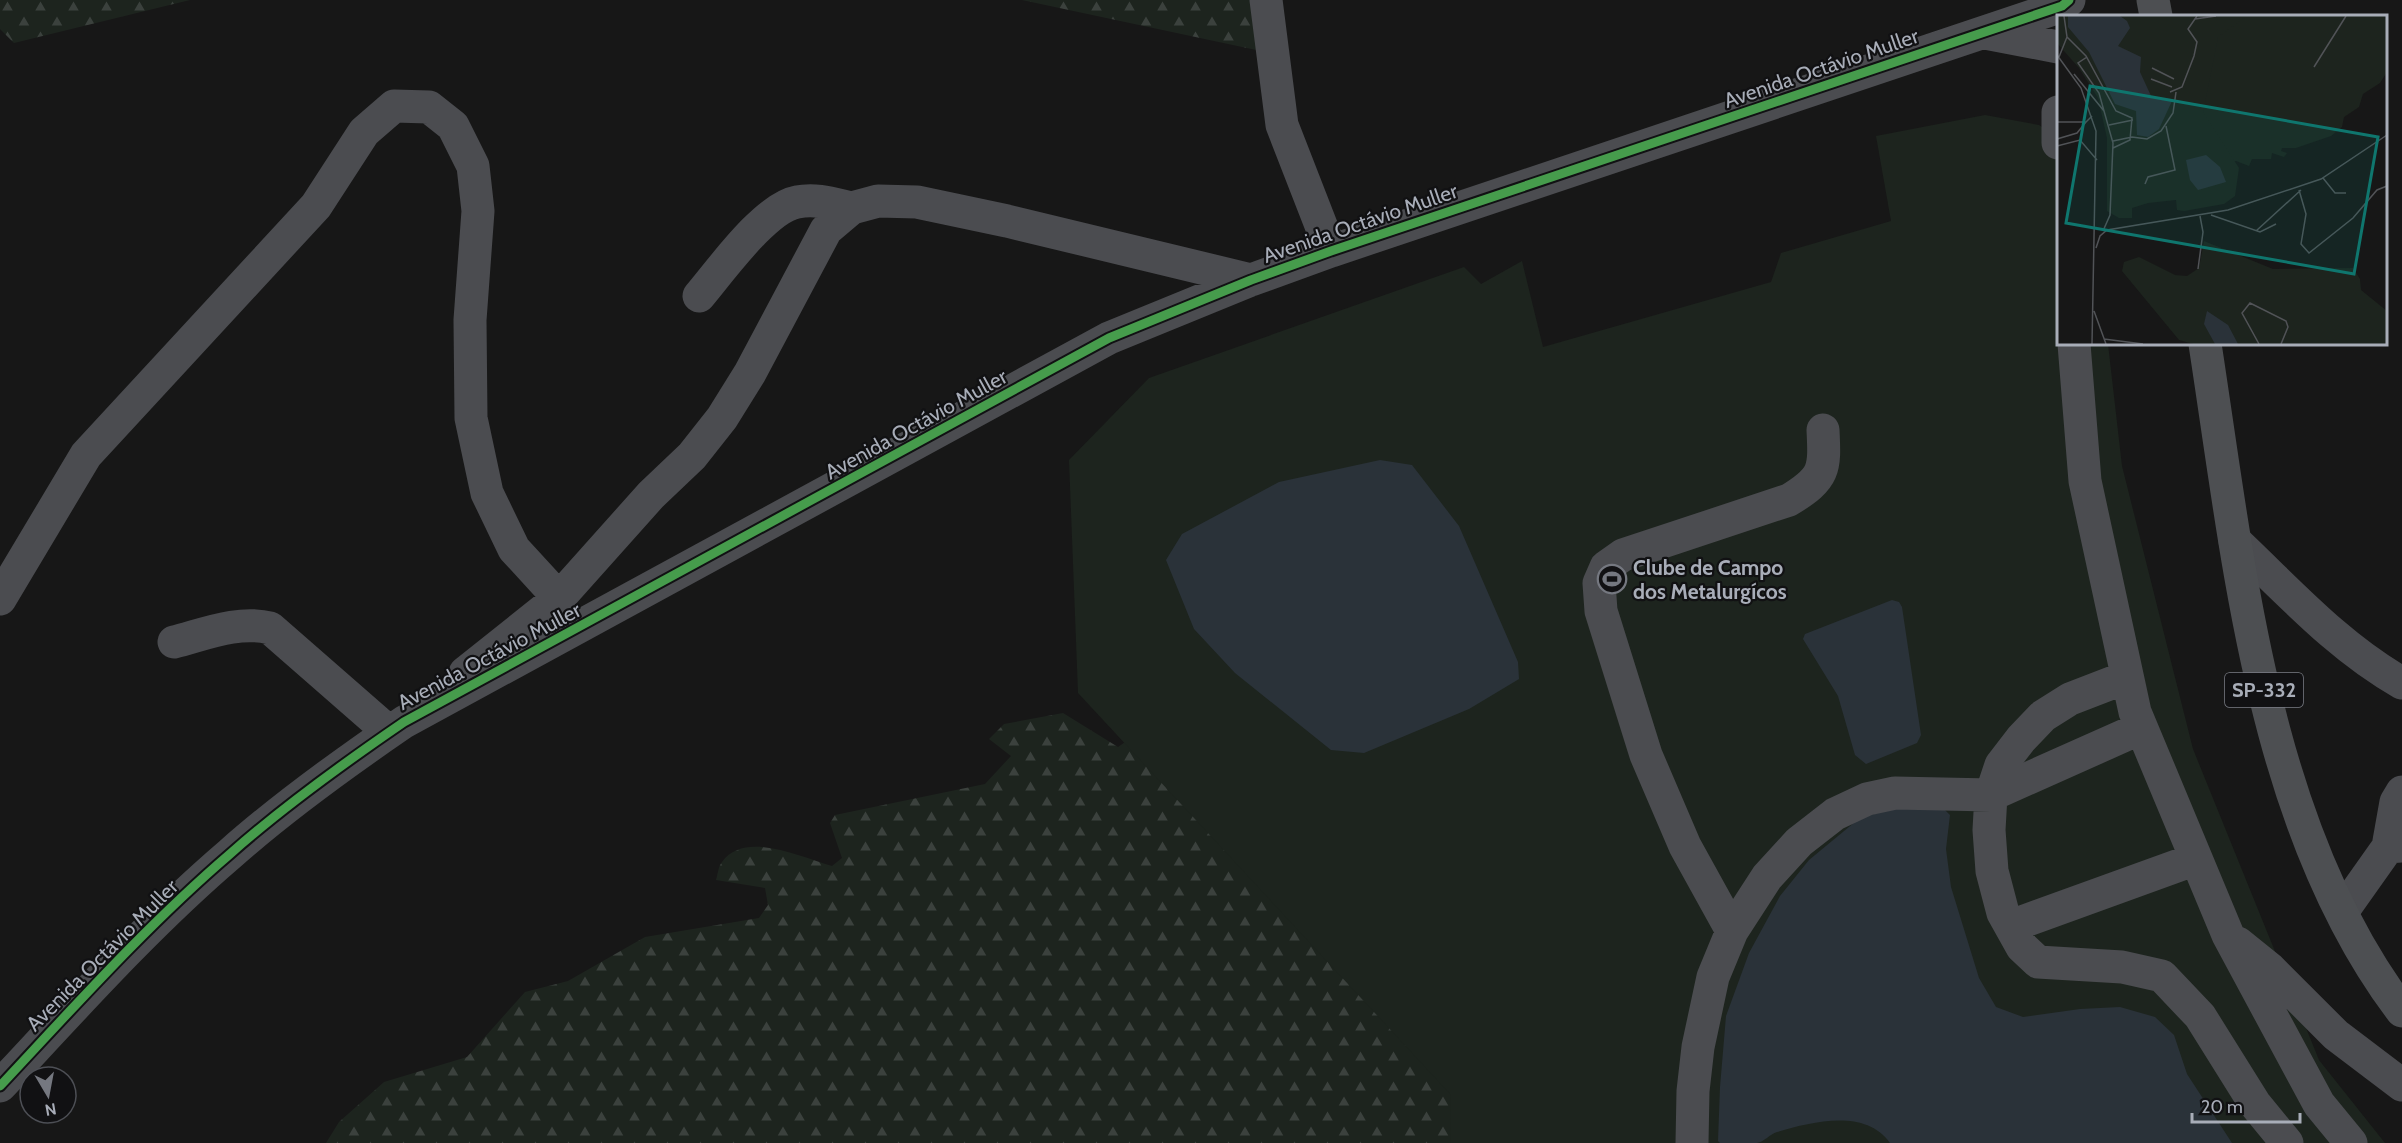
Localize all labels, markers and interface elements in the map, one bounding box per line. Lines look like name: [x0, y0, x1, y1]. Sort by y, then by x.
inset map: [2057, 15, 2387, 345]
street label: Avenida Octávio Muller: [1720, 23, 1922, 113]
street label: Avenida Octávio Muller: [1259, 178, 1461, 268]
street label: Avenida Octávio Muller: [821, 363, 1012, 484]
place label: Clube de Campo dos Metalurgícos: [1633, 555, 1787, 604]
sports icon: Clube de Campo dos Metalurgícos: [1596, 563, 1628, 595]
street label: Avenida Octávio Muller: [393, 597, 585, 715]
road number: SP-332: [2225, 673, 2303, 707]
street label: Avenida Octávio Muller: [21, 874, 183, 1036]
north arrow: [18, 1065, 78, 1125]
scale bar: [2192, 1086, 2300, 1124]
text: 20 m: [2201, 1096, 2243, 1118]
text: N: [43, 1099, 58, 1120]

